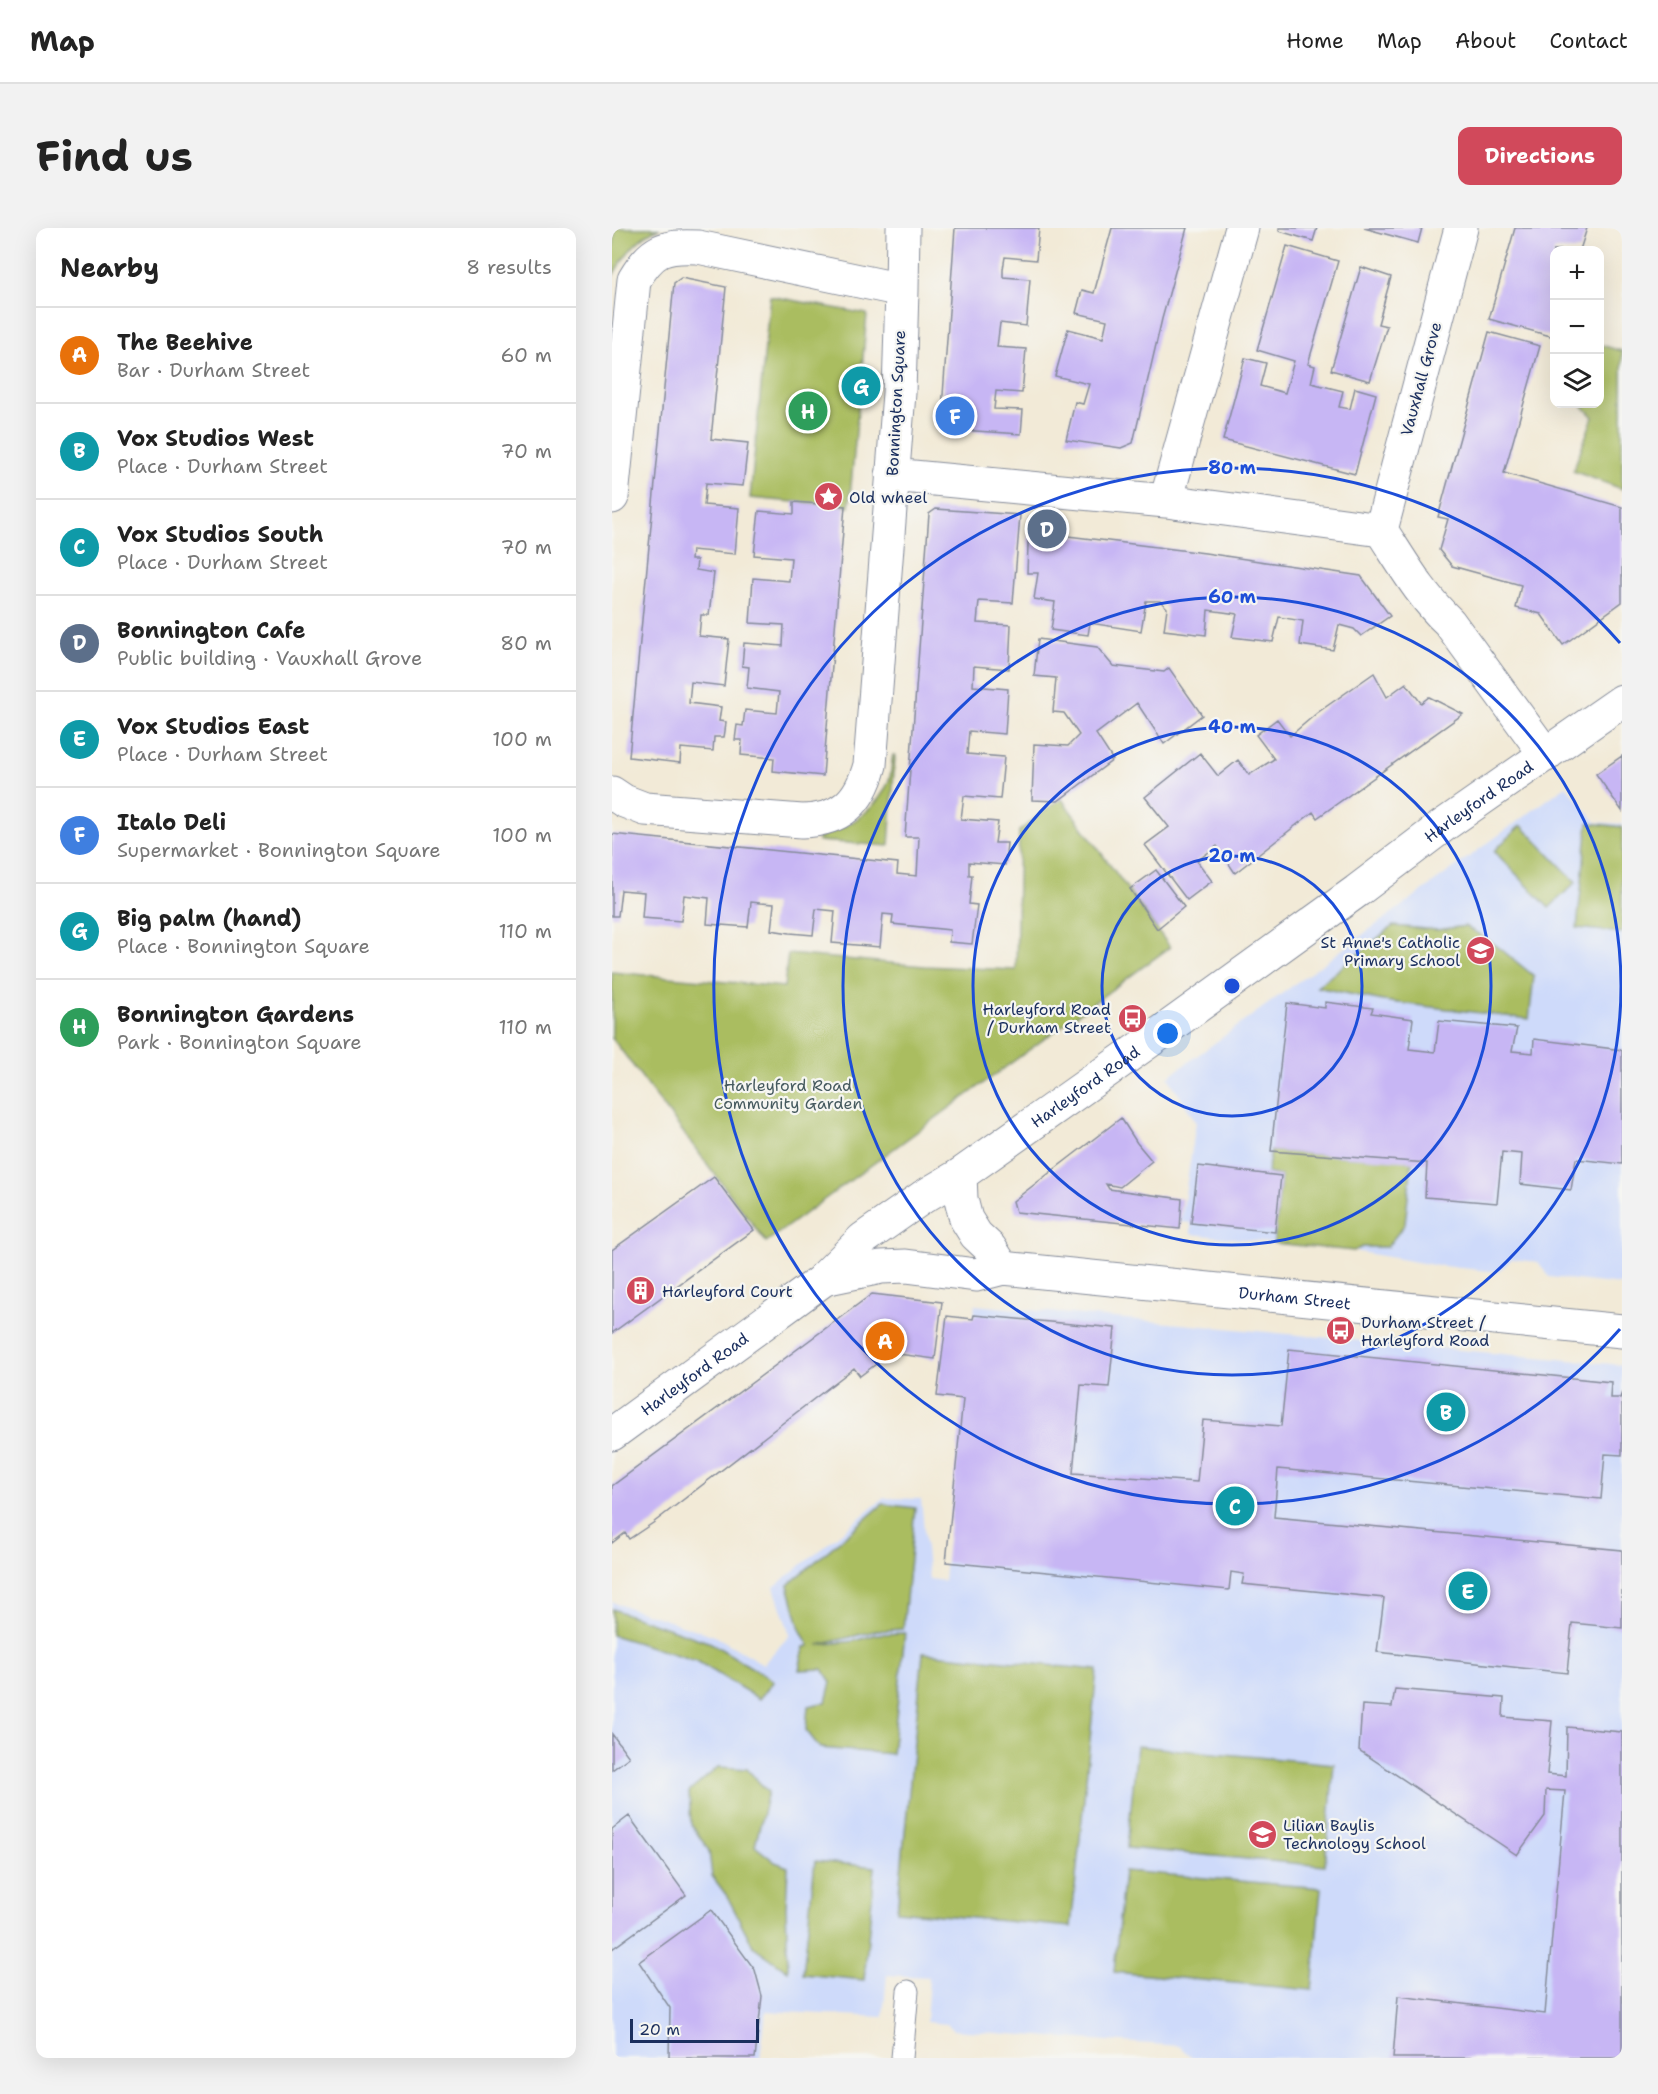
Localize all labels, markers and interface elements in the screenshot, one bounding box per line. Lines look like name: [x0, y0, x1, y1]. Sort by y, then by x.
text: Map: [30, 22, 95, 60]
text: Home: [1286, 27, 1344, 55]
text: Map: [1377, 27, 1422, 55]
text: About: [1455, 27, 1516, 55]
text: Contact: [1549, 27, 1628, 55]
button: Directions: [1458, 127, 1622, 185]
text: Find us: [36, 128, 193, 184]
map controls: [1550, 246, 1604, 408]
button: +: [1550, 246, 1604, 300]
text: Nearby: [60, 250, 159, 285]
text: 8 results: [466, 254, 552, 280]
button: −: [1550, 300, 1604, 354]
street label: Vauxhall Grove: [1396, 320, 1446, 438]
text: The Beehive: [117, 328, 253, 357]
street label: Bonnington Square: [882, 330, 910, 476]
text: A: [72, 342, 87, 368]
text: 60 m: [500, 342, 552, 368]
button: layers: [1550, 354, 1604, 408]
text: Bar · Durham Street: [117, 357, 310, 383]
pin: G: [842, 364, 880, 408]
pin: H: [788, 388, 828, 434]
pin: F: [936, 394, 974, 438]
text: Vox Studios West: [117, 424, 314, 453]
text: B: [73, 438, 86, 464]
text: 70 m: [500, 438, 552, 464]
text: Place · Durham Street: [117, 453, 328, 479]
text: 80 m: [1208, 456, 1256, 480]
place icon: Old wheel: [812, 481, 844, 513]
place label: Old wheel: [849, 487, 927, 508]
pin: D: [1028, 506, 1066, 552]
text: Vox Studios South: [117, 520, 323, 549]
text: C: [73, 534, 86, 560]
text: 70 m: [500, 534, 552, 560]
text: Place · Durham Street: [117, 549, 328, 575]
text: 60 m: [1208, 585, 1256, 609]
text: Bonnington Cafe: [117, 616, 305, 645]
text: D: [72, 630, 87, 656]
text: 80 m: [500, 630, 552, 656]
text: Public building · Vauxhall Grove: [117, 645, 422, 671]
text: Vox Studios East: [117, 712, 309, 741]
text: 40 m: [1208, 715, 1256, 739]
text: E: [73, 726, 86, 752]
text: 100 m: [492, 726, 552, 752]
text: Place · Durham Street: [117, 741, 328, 767]
street label: Harleyford Road: [1420, 756, 1537, 847]
text: Italo Deli: [117, 808, 226, 837]
text: F: [74, 822, 85, 848]
text: 100 m: [492, 822, 552, 848]
text: Supermarket · Bonnington Square: [117, 837, 441, 863]
text: 20 m: [1208, 844, 1256, 868]
text: Big palm (hand): [117, 904, 302, 933]
text: G: [71, 918, 88, 944]
text: 110 m: [498, 918, 552, 944]
place label: St Anne's Catholic Primary School: [1320, 932, 1460, 971]
text: Place · Bonnington Square: [117, 933, 370, 959]
school or university icon: St Anne's Catholic Primary School: [1465, 935, 1497, 967]
centre of rings: [1222, 976, 1242, 996]
place label: Harleyford Road / Durham Street: [982, 999, 1111, 1038]
text: Bonnington Gardens: [117, 1000, 354, 1029]
bus stop icon: Harleyford Road / Durham Street: [1116, 1002, 1148, 1034]
text: H: [72, 1014, 87, 1040]
text: 110 m: [498, 1014, 552, 1040]
your location: [1153, 1019, 1182, 1048]
text: Park · Bonnington Square: [117, 1029, 362, 1055]
street label: Harleyford Road: [1027, 1041, 1144, 1132]
park label: Harleyford Road Community Garden: [714, 1075, 862, 1114]
building icon: Harleyford Court: [625, 1275, 657, 1307]
place label: Harleyford Court: [662, 1281, 793, 1302]
street label: Durham Street: [1238, 1282, 1352, 1314]
place label: Durham Street / Harleyford Road: [1361, 1312, 1490, 1351]
bus stop icon: Durham Street / Harleyford Road: [1324, 1315, 1356, 1347]
pin: A: [866, 1318, 904, 1364]
street label: Harleyford Road: [636, 1327, 752, 1420]
pin: B: [1426, 1390, 1466, 1434]
pin: C: [1216, 1484, 1254, 1528]
pin: E: [1448, 1568, 1488, 1614]
place label: Lilian Baylis Technology School: [1283, 1815, 1426, 1854]
school or university icon: Lilian Baylis Technology School: [1246, 1818, 1278, 1850]
scale bar: [630, 2016, 759, 2044]
text: 20 m: [639, 2019, 680, 2040]

